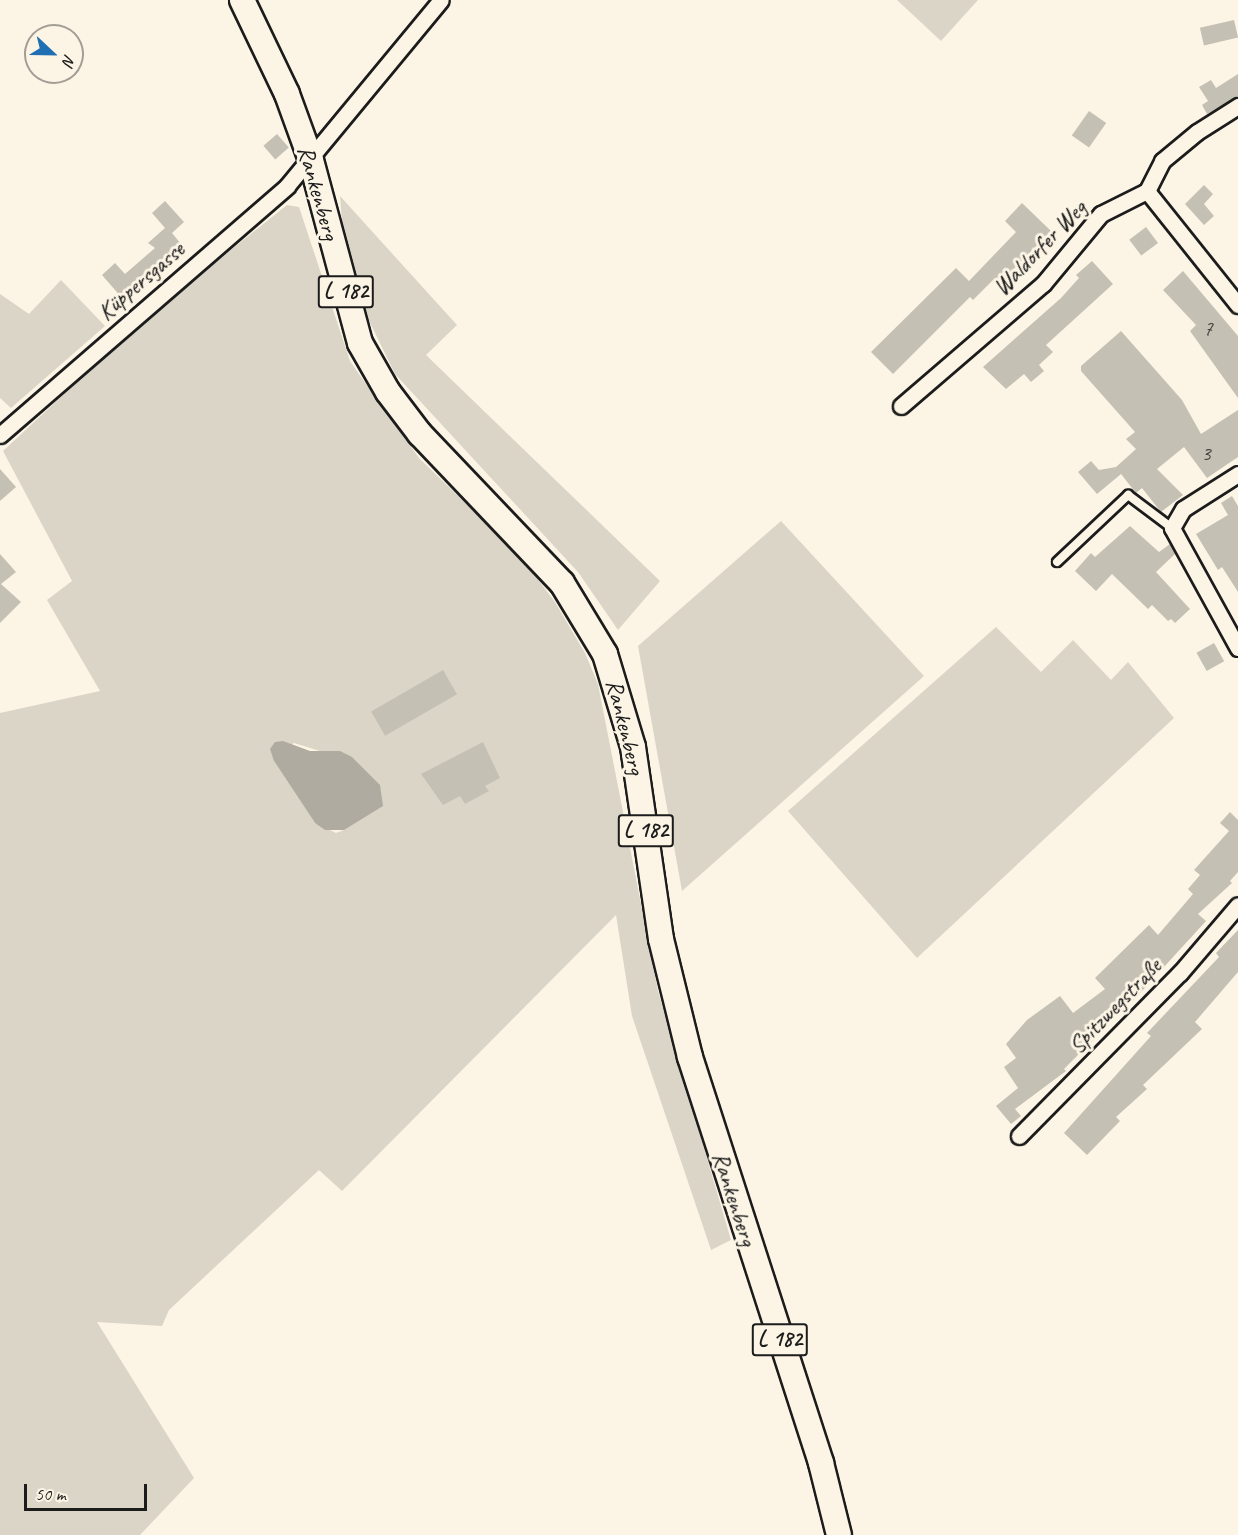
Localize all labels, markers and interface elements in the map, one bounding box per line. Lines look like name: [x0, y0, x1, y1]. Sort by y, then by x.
north arrow: [24, 24, 84, 84]
text: N: [58, 52, 80, 68]
street label: Rankenberg: [291, 143, 345, 243]
street label: Waldorfer Weg: [987, 194, 1093, 302]
street label: Küppersgasse: [92, 235, 190, 327]
road number: L 182: [318, 273, 374, 311]
house number: 7: [1203, 315, 1213, 341]
house number: 3: [1201, 440, 1211, 466]
street label: Rankenberg: [599, 677, 651, 777]
road number: L 182: [618, 812, 674, 850]
street label: Spitzwegstraße: [1062, 952, 1168, 1060]
street label: Rankenberg: [705, 1149, 763, 1249]
road number: L 182: [752, 1321, 808, 1359]
scale bar: [27, 1472, 150, 1510]
text: 50 m: [35, 1483, 66, 1505]

